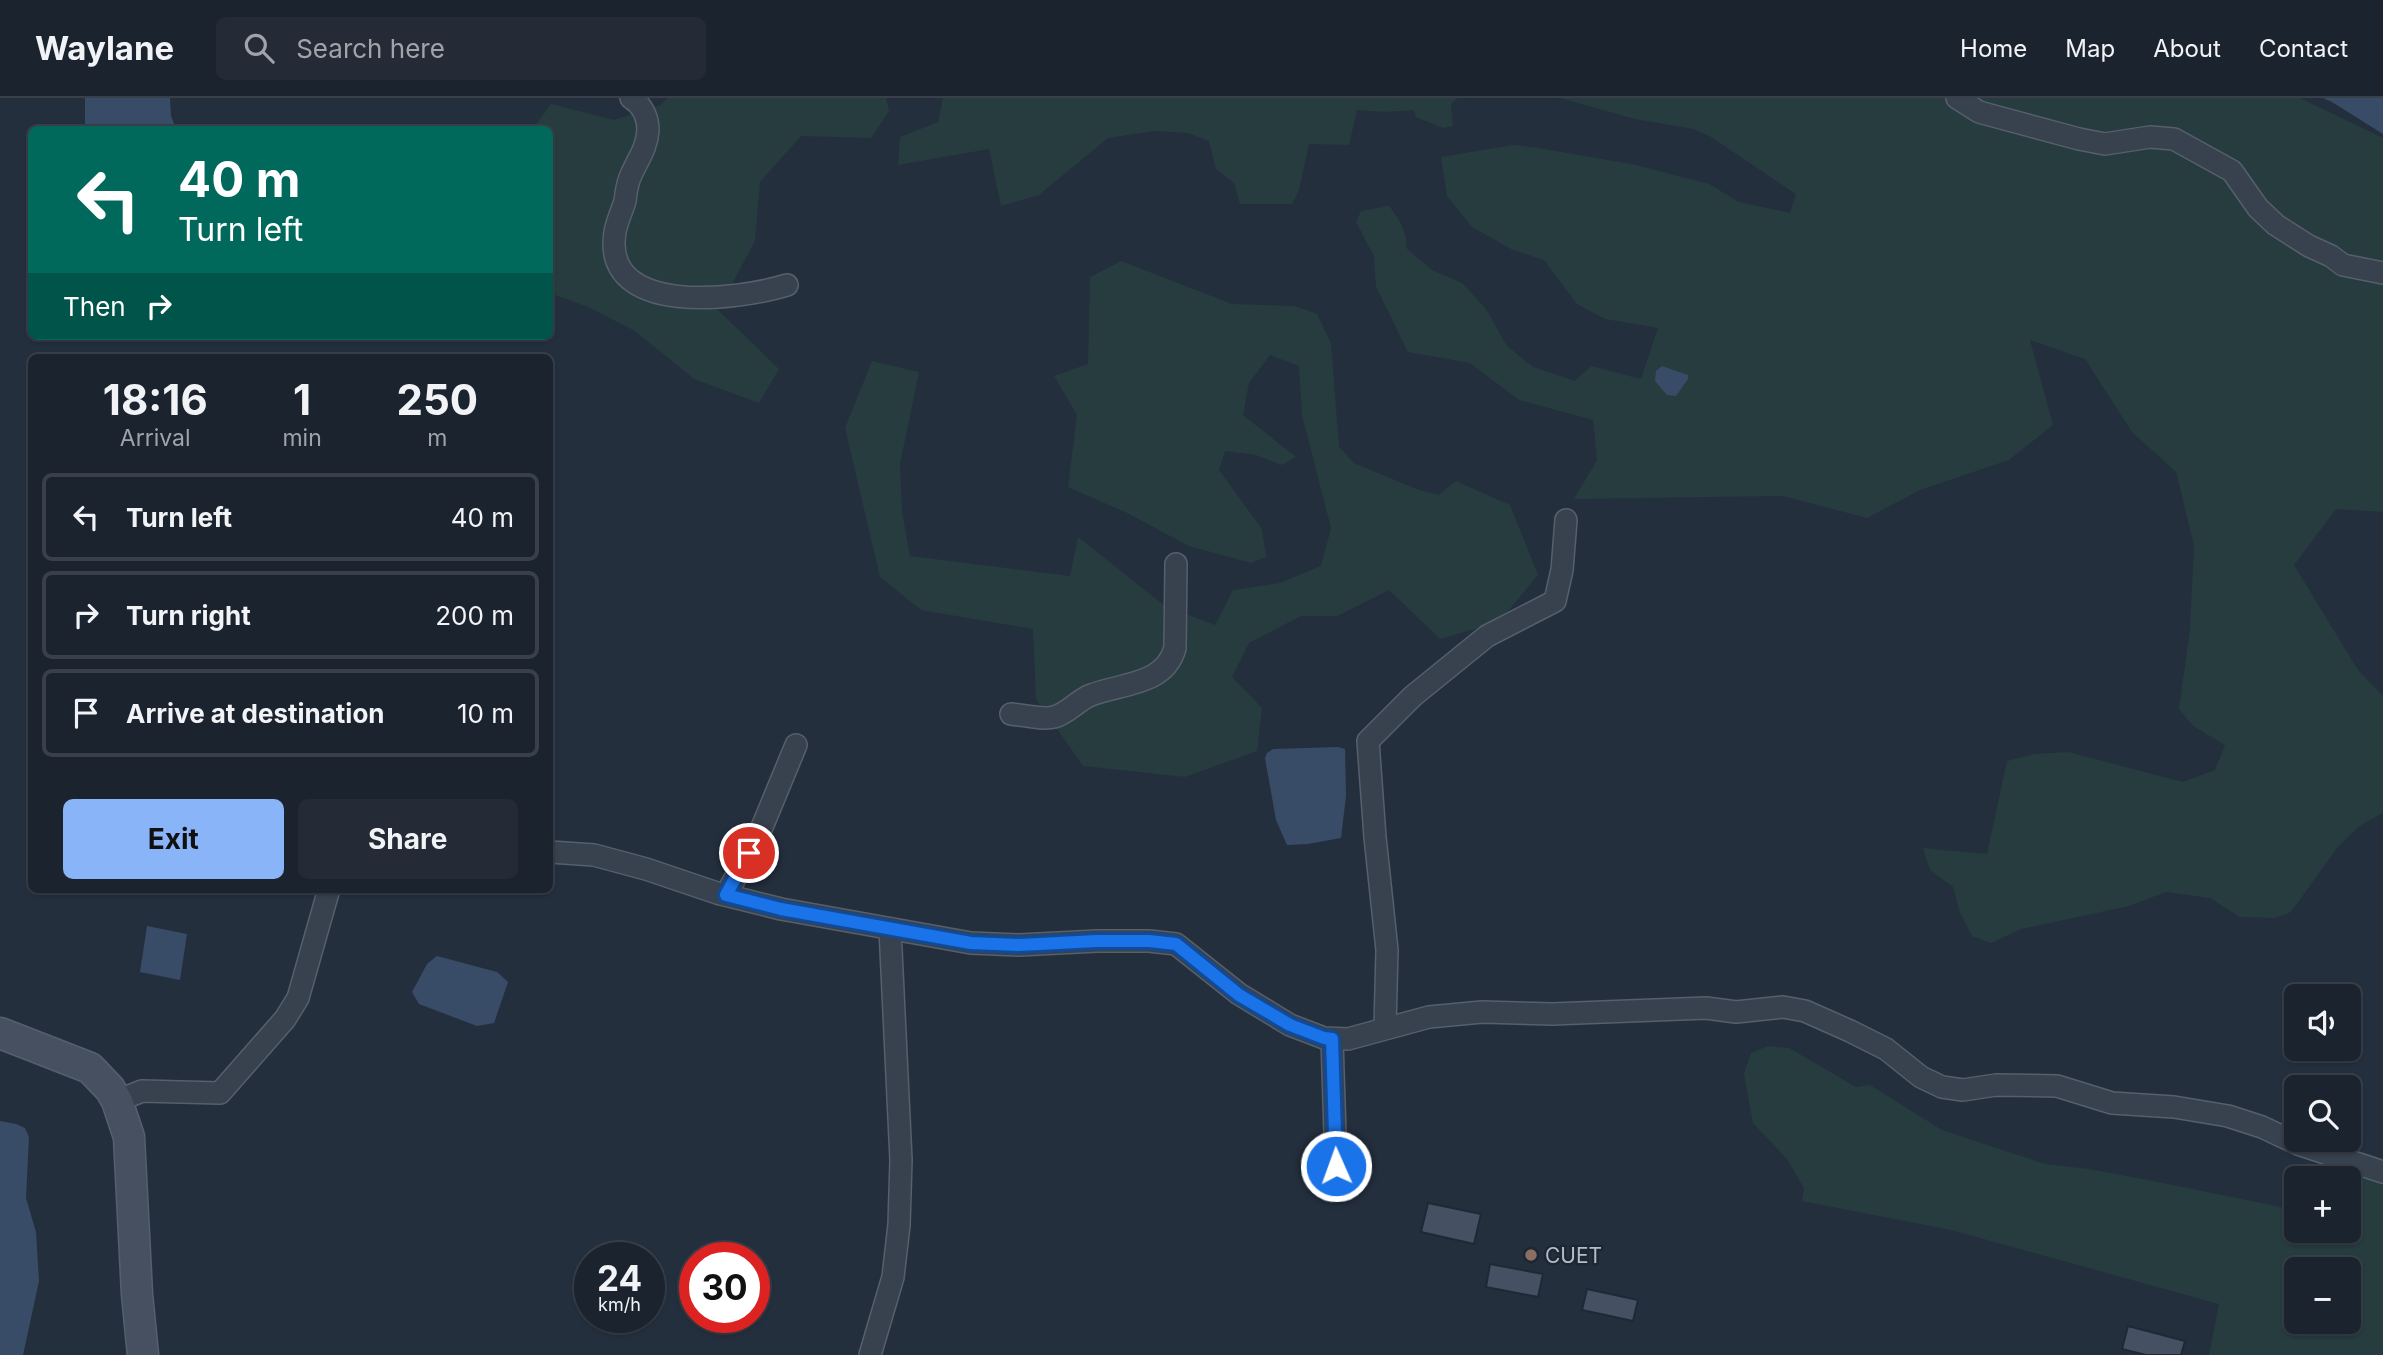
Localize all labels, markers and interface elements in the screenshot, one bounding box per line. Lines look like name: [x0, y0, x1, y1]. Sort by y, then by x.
search box: [216, 17, 706, 80]
text: Waylane: [35, 28, 174, 68]
icon: search: [240, 29, 278, 67]
text: Search here: [296, 33, 445, 64]
text: Home: [1960, 34, 2027, 63]
text: Map: [2065, 34, 2115, 63]
text: About: [2153, 34, 2221, 63]
text: Contact: [2259, 34, 2348, 63]
text: 40 m: [178, 150, 301, 209]
icon: left: [63, 154, 154, 245]
text: Turn left: [178, 210, 303, 249]
icon: right: [140, 287, 178, 325]
text: Then: [63, 291, 126, 322]
text: 18:16: [103, 374, 208, 425]
text: 1: [293, 374, 311, 425]
text: 250: [397, 374, 478, 425]
text: Arrival: [120, 424, 191, 452]
text: min: [282, 424, 322, 452]
text: m: [427, 424, 447, 452]
icon: left: [67, 498, 105, 536]
text: Turn left: [126, 502, 232, 533]
text: 40 m: [451, 502, 514, 533]
icon: right: [67, 596, 105, 634]
text: Turn right: [126, 600, 251, 631]
text: 200 m: [435, 600, 514, 631]
icon: arrive: [67, 694, 105, 732]
text: Arrive at destination: [126, 698, 385, 729]
text: 10 m: [457, 698, 514, 729]
button: Exit: [63, 799, 284, 879]
button: Share: [298, 799, 518, 879]
pin: [719, 823, 779, 883]
icon: arrive: [730, 834, 768, 872]
map controls: [2284, 984, 2361, 1334]
button: sound: [2284, 984, 2361, 1061]
button: search: [2284, 1075, 2361, 1152]
position arrow: [1299, 1129, 1373, 1203]
button: +: [2284, 1166, 2361, 1243]
speed limit sign: 30: [679, 1242, 770, 1333]
place label: CUET: [1545, 1243, 1602, 1268]
marker: CUET: [1523, 1247, 1539, 1263]
text: 24: [597, 1257, 642, 1299]
button: −: [2284, 1257, 2361, 1334]
text: km/h: [598, 1294, 641, 1315]

